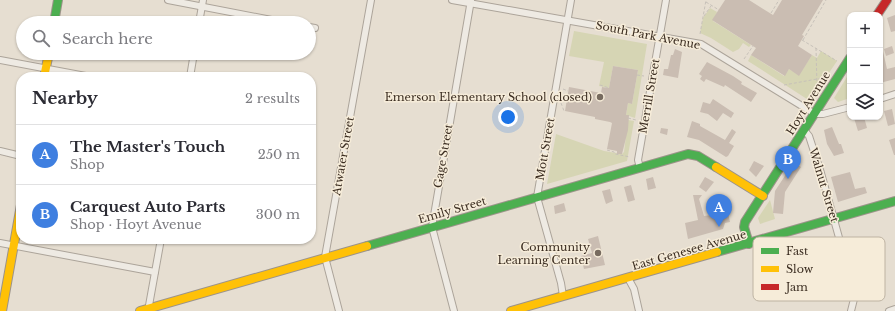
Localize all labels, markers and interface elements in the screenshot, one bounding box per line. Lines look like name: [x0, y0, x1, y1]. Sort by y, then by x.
map controls: [847, 12, 883, 120]
button: +: [847, 12, 883, 48]
search box: [16, 16, 316, 60]
street label: South Park Avenue: [594, 18, 702, 52]
icon: search: [30, 27, 52, 49]
text: Search here: [62, 29, 153, 48]
button: −: [847, 48, 883, 84]
street label: Merrill Street: [636, 57, 663, 134]
street label: Hoyt Avenue: [783, 68, 833, 138]
button: layers: [847, 84, 883, 120]
text: Nearby: [32, 88, 98, 109]
text: 2 results: [245, 90, 300, 107]
place label: Emerson Elementary School (closed): [385, 90, 592, 104]
marker: Emerson Elementary School (closed): [595, 92, 605, 102]
your location: [498, 107, 518, 127]
street label: Atwater Street: [329, 115, 357, 197]
street label: Mott Street: [533, 116, 558, 181]
street label: Gage Street: [430, 122, 456, 189]
text: The Master's Touch: [70, 137, 225, 156]
street label: Walnut Street: [806, 145, 842, 225]
text: A: [40, 146, 50, 163]
text: 250 m: [258, 146, 300, 163]
pin: B: [775, 146, 801, 179]
text: Shop: [70, 156, 105, 173]
street label: Emily Street: [416, 193, 488, 226]
pin: A: [706, 194, 732, 227]
text: Carquest Auto Parts: [70, 197, 225, 216]
text: B: [40, 206, 50, 223]
text: 300 m: [256, 206, 300, 223]
text: Shop · Hoyt Avenue: [70, 216, 202, 233]
street label: East Genesee Avenue: [630, 227, 748, 273]
legend: [753, 237, 885, 301]
place label: Community Learning Center: [497, 240, 591, 267]
text: Fast: [786, 244, 809, 258]
marker: Community Learning Center: [593, 248, 603, 258]
text: Slow: [786, 262, 814, 276]
text: Jam: [784, 280, 808, 294]

